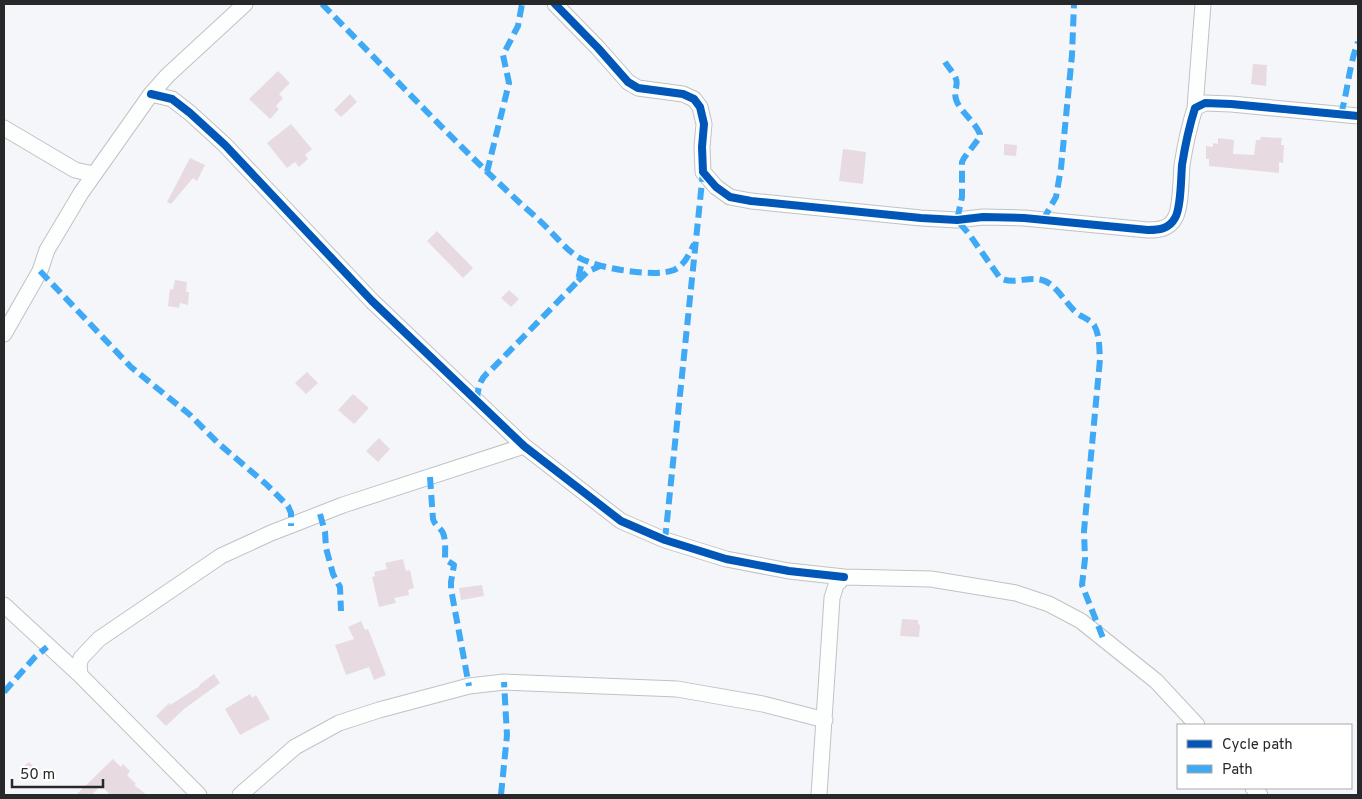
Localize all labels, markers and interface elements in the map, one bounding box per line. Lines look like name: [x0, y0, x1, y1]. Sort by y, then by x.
legend: [1177, 724, 1352, 789]
text: Cycle path: [1222, 736, 1293, 755]
scale bar: [12, 756, 104, 788]
text: Path: [1222, 761, 1253, 780]
text: 50 m: [20, 766, 55, 785]

